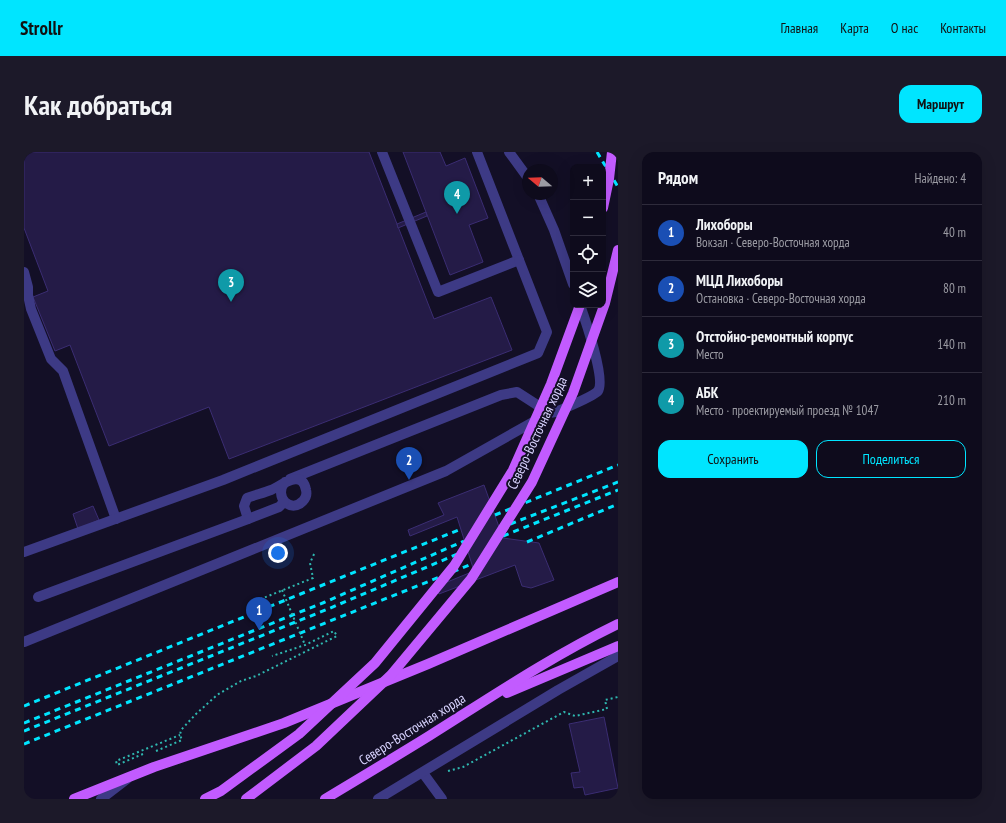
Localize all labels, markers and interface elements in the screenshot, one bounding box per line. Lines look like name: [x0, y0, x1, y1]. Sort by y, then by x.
text: Strollr: [20, 16, 63, 40]
text: Главная: [780, 19, 818, 37]
text: Карта: [840, 19, 869, 37]
text: О нас: [891, 19, 918, 37]
text: Контакты: [940, 19, 986, 37]
button: Маршрут: [899, 85, 982, 123]
text: Как добраться: [24, 86, 172, 123]
north arrow: [522, 164, 558, 200]
map controls: [570, 164, 606, 308]
button: +: [570, 164, 606, 200]
text: Рядом: [658, 167, 698, 189]
text: Найдено: 4: [915, 170, 966, 187]
pin: 4: [444, 181, 470, 214]
button: −: [570, 200, 606, 236]
text: Лихоборы: [696, 215, 753, 234]
text: 1: [668, 224, 674, 241]
text: 40 m: [943, 224, 966, 241]
text: Вокзал · Северо-Восточная хорда: [696, 234, 850, 251]
button: locate: [570, 236, 606, 272]
pin: 3: [218, 269, 244, 302]
text: МЦД Лихоборы: [696, 271, 783, 290]
button: layers: [570, 272, 606, 308]
text: 2: [668, 280, 674, 297]
text: 80 m: [943, 280, 966, 297]
text: Остановка · Северо-Восточная хорда: [696, 290, 866, 307]
text: Отстойно-ремонтный корпус: [696, 327, 854, 346]
text: 3: [668, 336, 674, 353]
text: 140 m: [937, 336, 966, 353]
text: Место: [696, 346, 724, 363]
street label: Северо-Восточная хорда: [503, 374, 571, 492]
text: АБК: [696, 383, 718, 402]
text: 4: [668, 392, 674, 409]
text: 210 m: [937, 392, 966, 409]
text: Место · проектируемый проезд № 1047: [696, 402, 879, 419]
button: Сохранить: [658, 440, 808, 478]
button: Поделиться: [816, 440, 966, 478]
pin: 2: [396, 447, 422, 480]
your location: [268, 543, 288, 563]
pin: 1: [246, 597, 272, 630]
street label: Северо-Восточная хорда: [355, 689, 469, 769]

